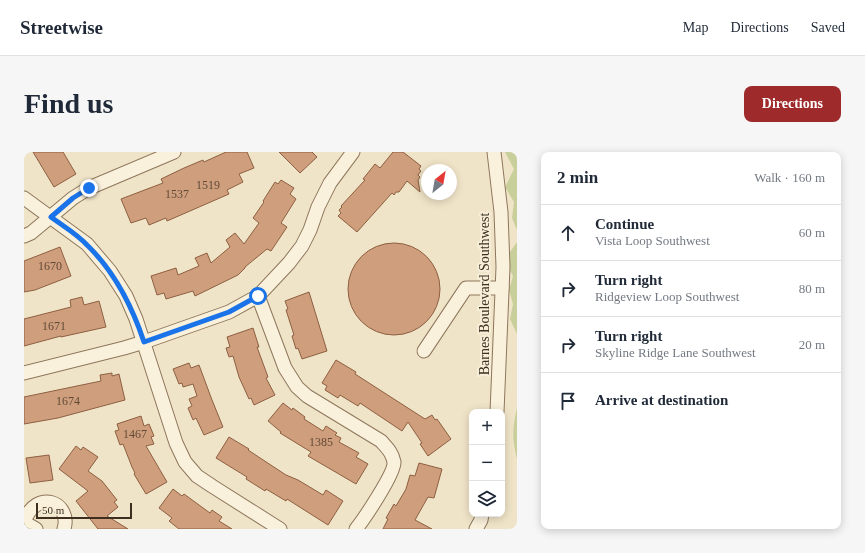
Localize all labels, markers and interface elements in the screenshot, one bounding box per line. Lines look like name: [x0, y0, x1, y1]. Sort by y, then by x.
text: Streetwise: [20, 17, 103, 38]
text: Map: [683, 20, 708, 35]
text: Directions: [730, 20, 789, 35]
text: Saved: [811, 20, 845, 35]
button: Directions: [744, 86, 841, 122]
text: Find us: [24, 88, 114, 119]
north arrow: [421, 164, 457, 200]
text: 2 min: [557, 168, 598, 187]
text: Walk · 160 m: [754, 170, 825, 185]
house number: 1519: [196, 178, 220, 192]
route end: [80, 179, 98, 197]
house number: 1537: [165, 187, 189, 201]
street label: Barnes Boulevard Southwest: [477, 213, 492, 375]
text: Continue: [595, 216, 654, 232]
icon: ahead: [557, 222, 579, 244]
text: 60 m: [799, 225, 825, 240]
text: Vista Loop Southwest: [595, 233, 710, 248]
house number: 1670: [38, 259, 62, 273]
text: Turn right: [595, 272, 662, 288]
icon: right: [557, 278, 579, 300]
text: 80 m: [799, 281, 825, 296]
route start: [249, 287, 267, 305]
text: Ridgeview Loop Southwest: [595, 289, 739, 304]
house number: 1671: [42, 319, 66, 333]
text: Turn right: [595, 328, 662, 344]
icon: right: [557, 334, 579, 356]
text: 20 m: [799, 337, 825, 352]
text: Skyline Ridge Lane Southwest: [595, 345, 756, 360]
icon: arrive: [557, 390, 579, 412]
text: Arrive at destination: [595, 392, 728, 408]
house number: 1674: [56, 394, 80, 408]
map controls: [469, 409, 505, 517]
button: +: [469, 409, 505, 445]
house number: 1467: [123, 427, 147, 441]
house number: 1385: [309, 435, 333, 449]
button: −: [469, 445, 505, 481]
button: layers: [469, 481, 505, 517]
scale bar: [36, 501, 132, 520]
text: 50 m: [42, 504, 64, 516]

